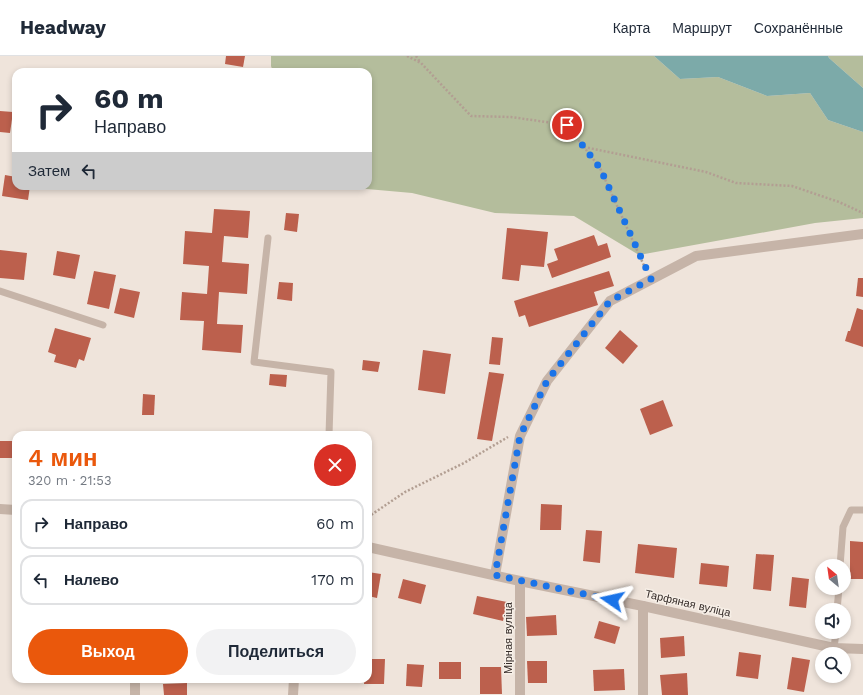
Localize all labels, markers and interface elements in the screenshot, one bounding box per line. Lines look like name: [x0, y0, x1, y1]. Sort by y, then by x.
text: Headway: [20, 16, 106, 39]
text: Карта: [613, 20, 650, 36]
text: Маршрут: [672, 20, 732, 36]
text: Сохранённые: [754, 20, 843, 36]
text: 60 m: [94, 82, 164, 115]
icon: right: [28, 84, 80, 136]
pin: [550, 108, 584, 142]
icon: arrive: [556, 114, 578, 136]
text: Направо: [94, 116, 166, 137]
icon: left: [78, 160, 100, 182]
text: Затем: [28, 162, 70, 180]
text: 4 мин: [28, 444, 98, 472]
button: close: [314, 444, 356, 486]
text: 320 m · 21:53: [28, 473, 112, 488]
icon: right: [30, 513, 52, 535]
text: Направо: [64, 515, 128, 533]
text: 60 m: [316, 515, 354, 533]
north arrow: [815, 559, 851, 595]
map controls: [815, 559, 851, 683]
icon: left: [30, 569, 52, 591]
text: Налево: [64, 571, 119, 589]
text: 170 m: [311, 571, 354, 589]
position arrow: [591, 579, 633, 621]
street label: Тарфяная вуліца: [644, 587, 733, 620]
street label: Мірная вуліца: [502, 601, 515, 674]
button: sound: [815, 603, 851, 639]
button: Выход: [28, 629, 188, 675]
button: Поделиться: [196, 629, 356, 675]
button: search: [815, 647, 851, 683]

